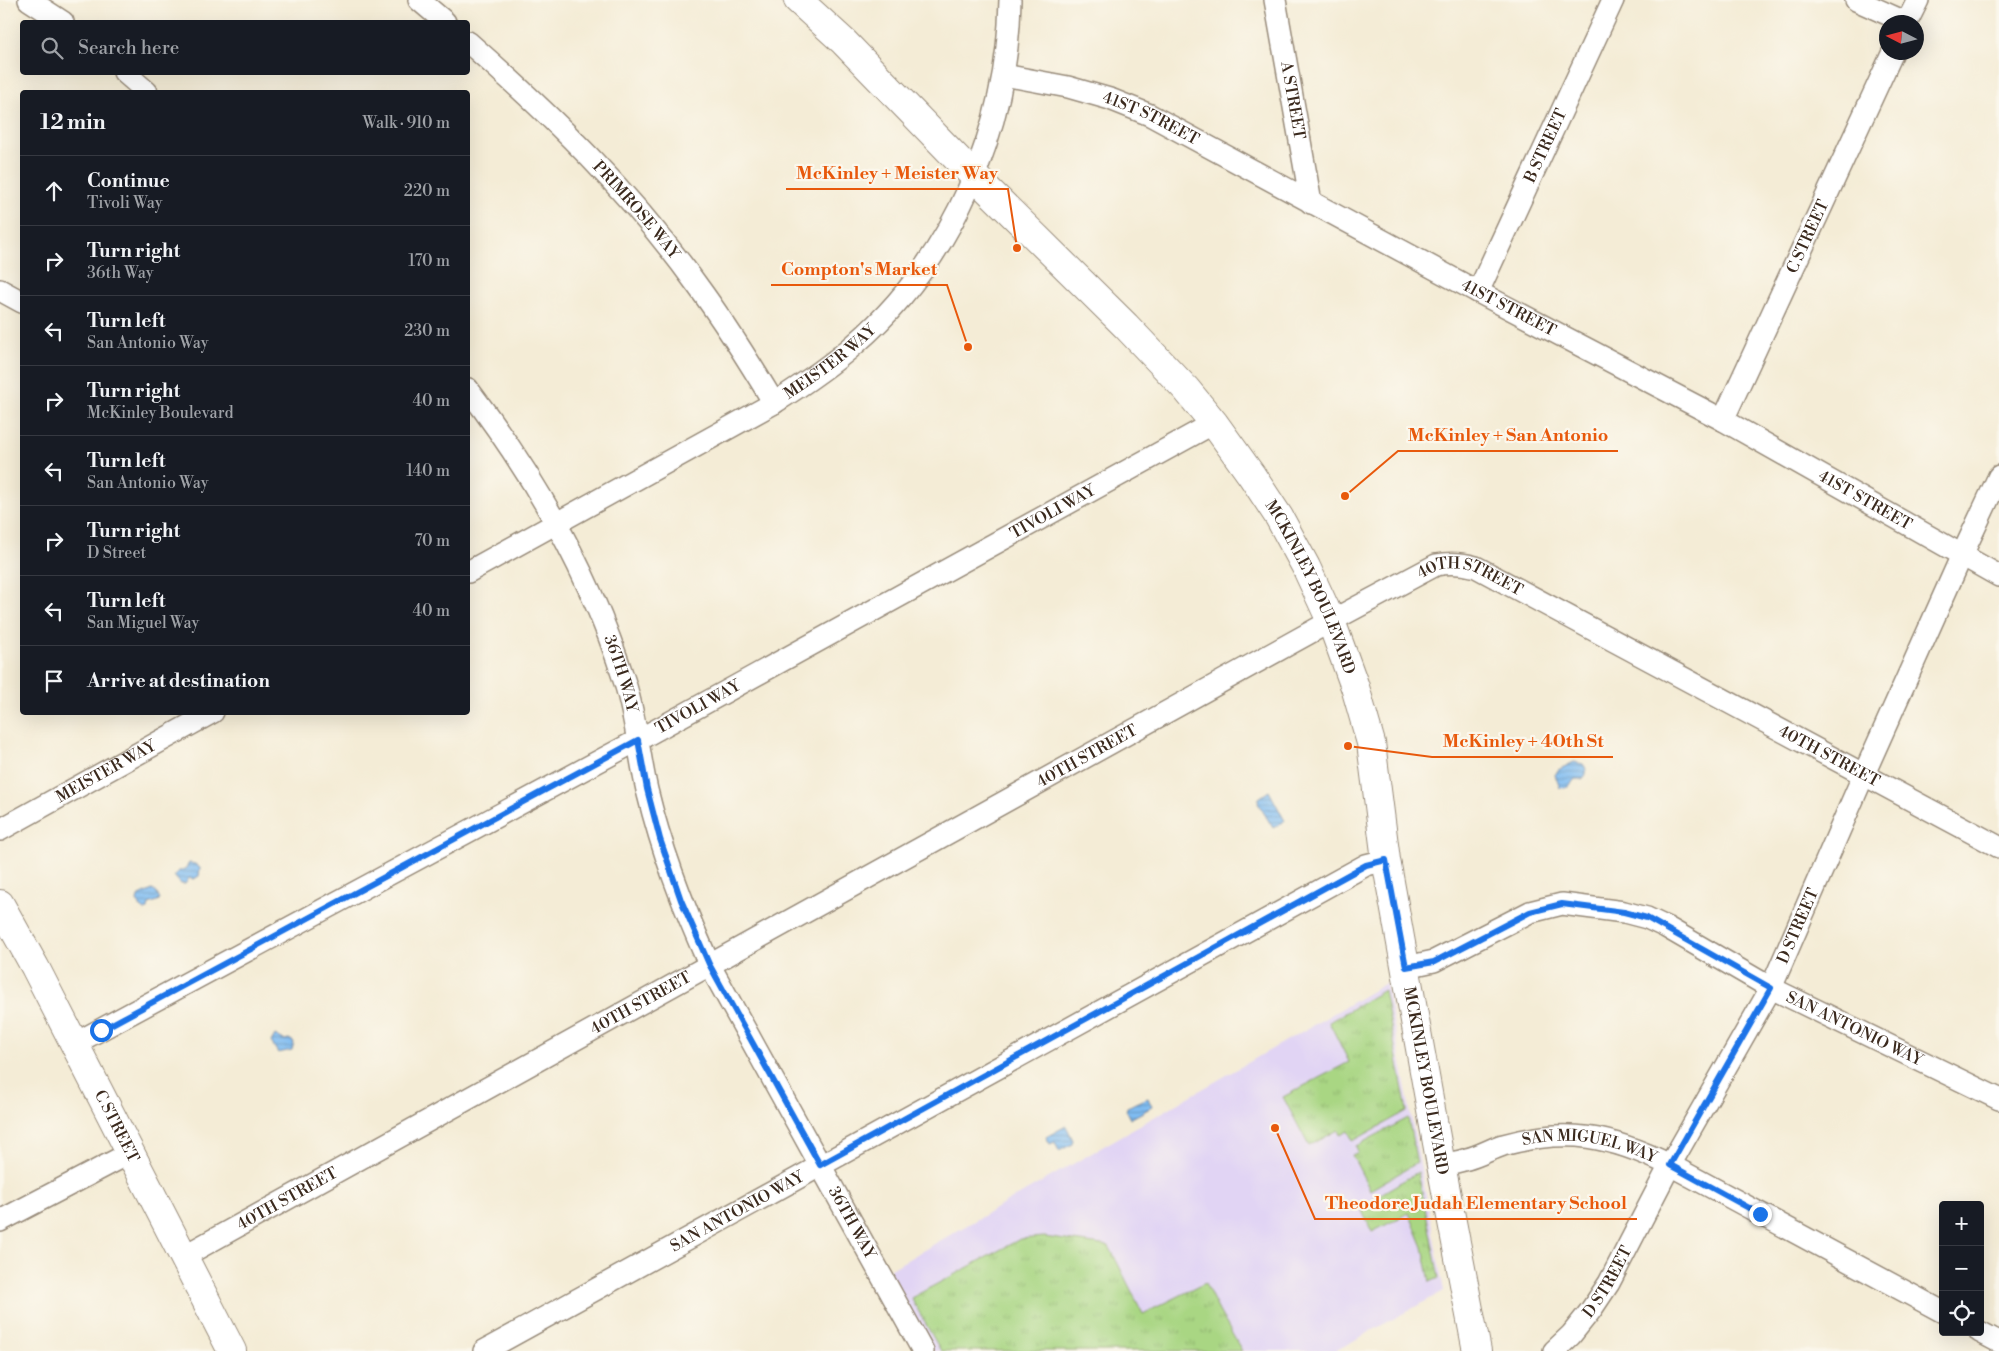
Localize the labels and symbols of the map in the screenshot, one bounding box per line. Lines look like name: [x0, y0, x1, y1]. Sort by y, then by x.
north arrow: [1879, 15, 1924, 60]
street label: A STREET: [1276, 59, 1310, 141]
street label: 41ST STREET: [1100, 87, 1203, 150]
street label: B STREET: [1519, 106, 1571, 187]
callout: McKinley + Meister Way: [786, 156, 1008, 189]
street label: PRIMROSE WAY: [588, 157, 685, 264]
text: McKinley + Meister Way: [796, 162, 999, 185]
street label: C STREET: [1782, 197, 1833, 277]
callout: Compton's Market: [771, 252, 947, 285]
text: Compton's Market: [781, 258, 938, 281]
street label: 41ST STREET: [1458, 275, 1559, 341]
street label: MEISTER WAY: [780, 319, 881, 404]
callout: McKinley + San Antonio: [1398, 418, 1618, 451]
text: McKinley + San Antonio: [1408, 424, 1608, 447]
street label: 41ST STREET: [1814, 466, 1915, 535]
street label: TIVOLI WAY: [1006, 480, 1100, 543]
street label: MCKINLEY BOULEVARD: [1261, 496, 1360, 677]
street label: 40TH STREET: [1414, 553, 1526, 600]
street label: 36TH WAY: [599, 632, 643, 716]
street label: TIVOLI WAY: [652, 675, 745, 739]
street label: 40TH STREET: [1033, 720, 1141, 792]
street label: 40TH STREET: [1775, 721, 1883, 791]
callout: McKinley + 40th St: [1432, 724, 1613, 757]
text: McKinley + 40th St: [1442, 730, 1604, 753]
street label: MEISTER WAY: [52, 735, 161, 807]
street label: D STREET: [1773, 885, 1823, 967]
street label: 40TH STREET: [587, 967, 695, 1039]
street label: MCKINLEY BOULEVARD: [1399, 985, 1453, 1177]
street label: SAN ANTONIO WAY: [1783, 987, 1927, 1071]
route start: [90, 1019, 113, 1042]
street label: C STREET: [90, 1087, 144, 1166]
street label: SAN MIGUEL WAY: [1520, 1126, 1662, 1168]
street label: 40TH STREET: [233, 1163, 341, 1235]
street label: SAN ANTONIO WAY: [667, 1166, 809, 1256]
street label: 36TH WAY: [824, 1183, 881, 1264]
callout: Theodore Judah Elementary School: [1315, 1186, 1637, 1219]
text: Theodore Judah Elementary School: [1325, 1192, 1627, 1215]
route end: [1749, 1203, 1772, 1226]
street label: D STREET: [1579, 1243, 1636, 1322]

